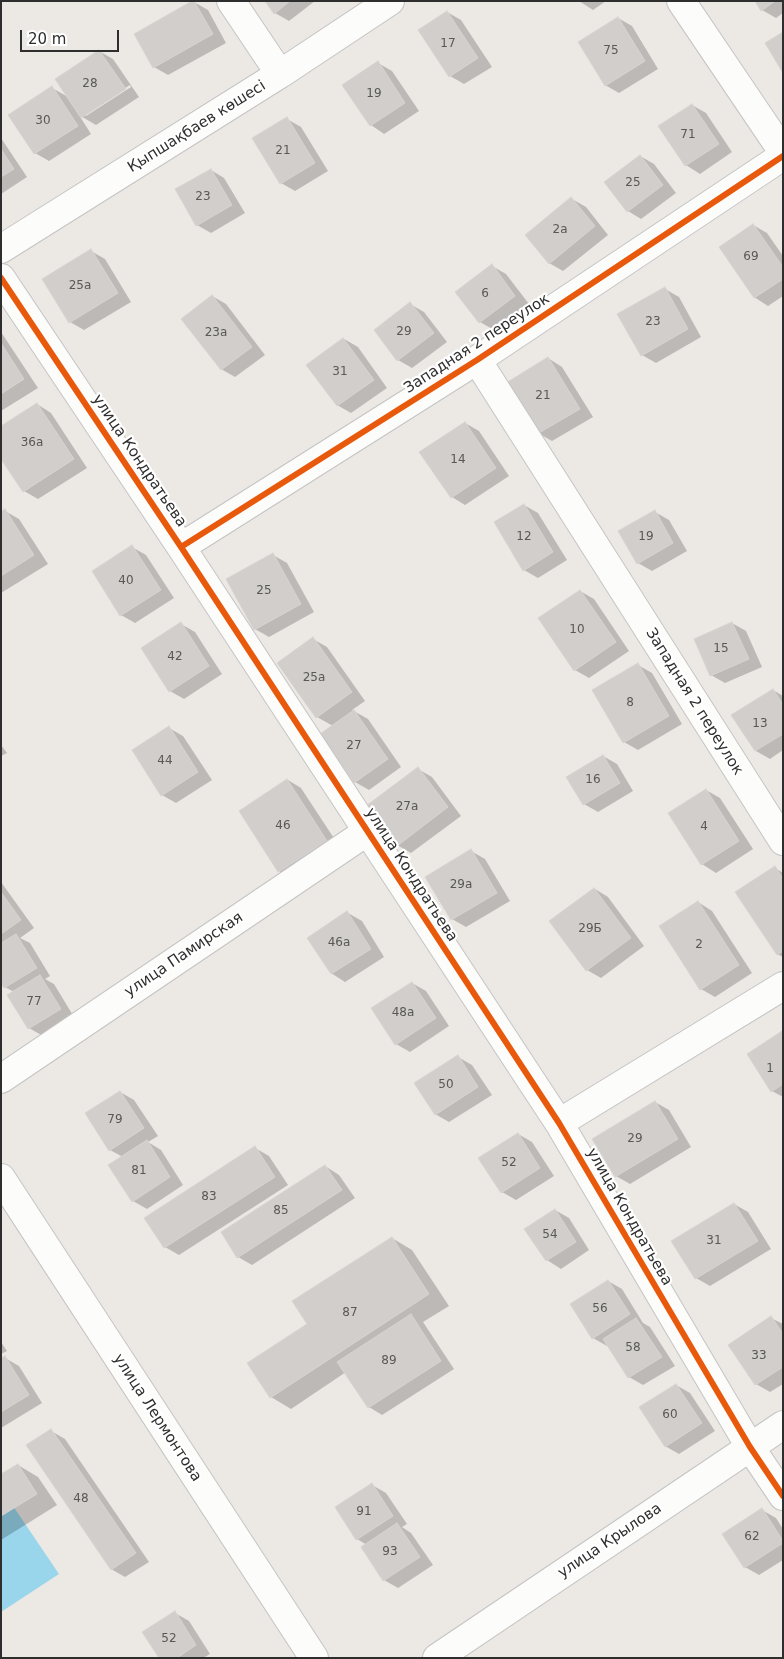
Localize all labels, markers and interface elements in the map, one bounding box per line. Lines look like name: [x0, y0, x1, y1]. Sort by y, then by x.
scale bar: [22, 20, 121, 52]
text: 20 m: [28, 30, 66, 48]
house number: 17: [440, 37, 456, 51]
house number: 75: [603, 44, 619, 58]
house number: 28: [82, 77, 98, 91]
street label: Қыпшақбаев көшесі: [125, 77, 269, 177]
house number: 19: [366, 87, 382, 101]
house number: 30: [35, 114, 51, 128]
house number: 71: [680, 128, 696, 142]
house number: 21: [275, 144, 291, 158]
house number: 25: [625, 176, 641, 190]
house number: 23: [195, 190, 211, 204]
house number: 2а: [553, 223, 567, 237]
house number: 69: [743, 250, 759, 264]
house number: 25а: [69, 279, 91, 293]
house number: 6: [481, 287, 489, 301]
street label: Западная 2 переулок: [401, 290, 553, 398]
house number: 23: [645, 315, 661, 329]
house number: 29: [396, 325, 412, 339]
house number: 23а: [205, 326, 227, 340]
house number: 31: [332, 365, 348, 379]
house number: 21: [535, 389, 551, 403]
street label: улица Кондратьева: [88, 391, 190, 531]
house number: 36а: [21, 436, 43, 450]
house number: 14: [450, 453, 466, 467]
house number: 12: [516, 530, 532, 544]
house number: 19: [638, 530, 654, 544]
house number: 40: [118, 574, 134, 588]
house number: 25: [256, 584, 272, 598]
house number: 10: [569, 623, 585, 637]
street label: Западная 2 переулок: [641, 625, 747, 779]
house number: 15: [713, 642, 729, 656]
house number: 42: [167, 650, 183, 664]
house number: 25а: [303, 671, 325, 685]
house number: 8: [626, 696, 634, 710]
house number: 13: [752, 717, 768, 731]
house number: 27: [346, 739, 362, 753]
house number: 44: [157, 754, 173, 768]
house number: 16: [585, 773, 601, 787]
house number: 27а: [396, 800, 418, 814]
street label: улица Кондратьева: [361, 805, 461, 945]
house number: 46: [275, 819, 291, 833]
house number: 4: [700, 820, 708, 834]
house number: 29а: [450, 878, 472, 892]
street label: улица Памирская: [121, 909, 247, 1001]
house number: 29Б: [578, 922, 602, 936]
house number: 46а: [328, 936, 350, 950]
house number: 2: [695, 938, 703, 952]
house number: 77: [26, 995, 42, 1009]
house number: 48а: [392, 1006, 414, 1020]
house number: 1: [766, 1062, 774, 1076]
house number: 50: [438, 1078, 454, 1092]
house number: 79: [107, 1113, 123, 1127]
house number: 29: [627, 1132, 643, 1146]
street label: улица Кондратьева: [582, 1145, 676, 1289]
house number: 52: [501, 1156, 517, 1170]
house number: 81: [131, 1164, 147, 1178]
house number: 83: [201, 1190, 217, 1204]
house number: 85: [273, 1204, 289, 1218]
house number: 54: [542, 1228, 558, 1242]
house number: 31: [706, 1234, 722, 1248]
house number: 56: [592, 1302, 608, 1316]
house number: 87: [342, 1306, 358, 1320]
house number: 58: [625, 1341, 641, 1355]
house number: 33: [751, 1349, 767, 1363]
street label: улица Лермонтова: [109, 1351, 205, 1485]
house number: 89: [381, 1354, 397, 1368]
house number: 60: [662, 1408, 678, 1422]
house number: 48: [73, 1492, 89, 1506]
street label: улица Крылова: [555, 1500, 665, 1582]
house number: 91: [356, 1505, 372, 1519]
house number: 62: [744, 1530, 760, 1544]
house number: 93: [382, 1545, 398, 1559]
house number: 52: [161, 1632, 177, 1646]

